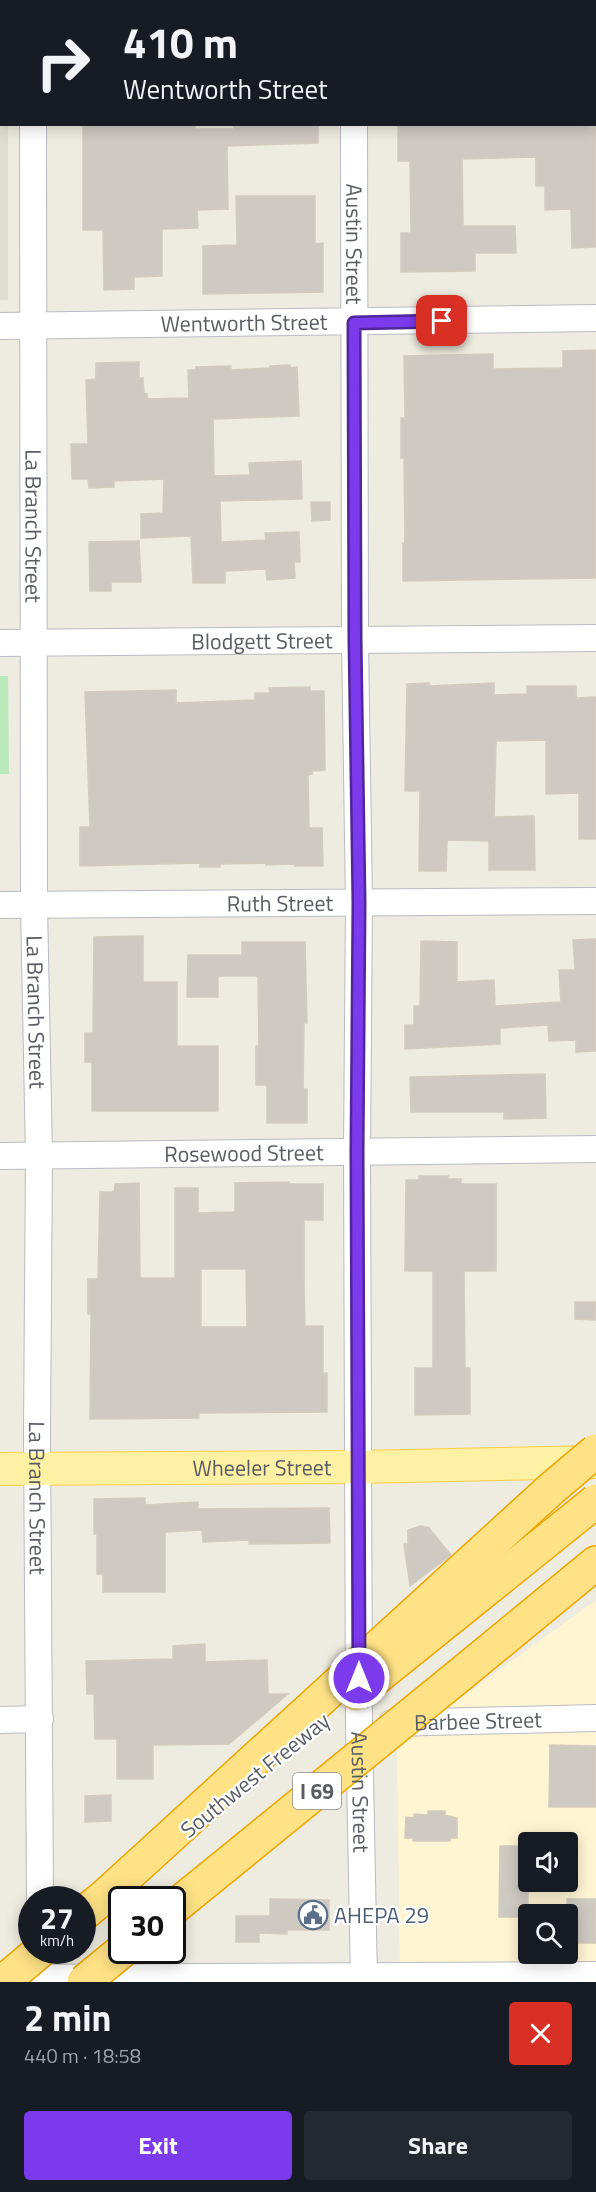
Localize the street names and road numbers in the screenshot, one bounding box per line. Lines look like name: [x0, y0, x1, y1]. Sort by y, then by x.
street label: Austin Street: [337, 183, 371, 305]
street label: Wentworth Street: [160, 305, 328, 341]
street label: La Branch Street: [16, 449, 51, 603]
street label: Blodgett Street: [191, 623, 333, 658]
street label: Ruth Street: [227, 886, 334, 920]
street label: La Branch Street: [18, 935, 55, 1089]
street label: Rosewood Street: [164, 1135, 324, 1171]
street label: La Branch Street: [20, 1421, 55, 1575]
street label: Wheeler Street: [192, 1450, 332, 1485]
street label: Barbee Street: [414, 1702, 542, 1739]
street label: Southwest Freeway: [173, 1704, 337, 1846]
street label: Austin Street: [342, 1731, 378, 1853]
road number: I 69: [293, 1773, 341, 1809]

